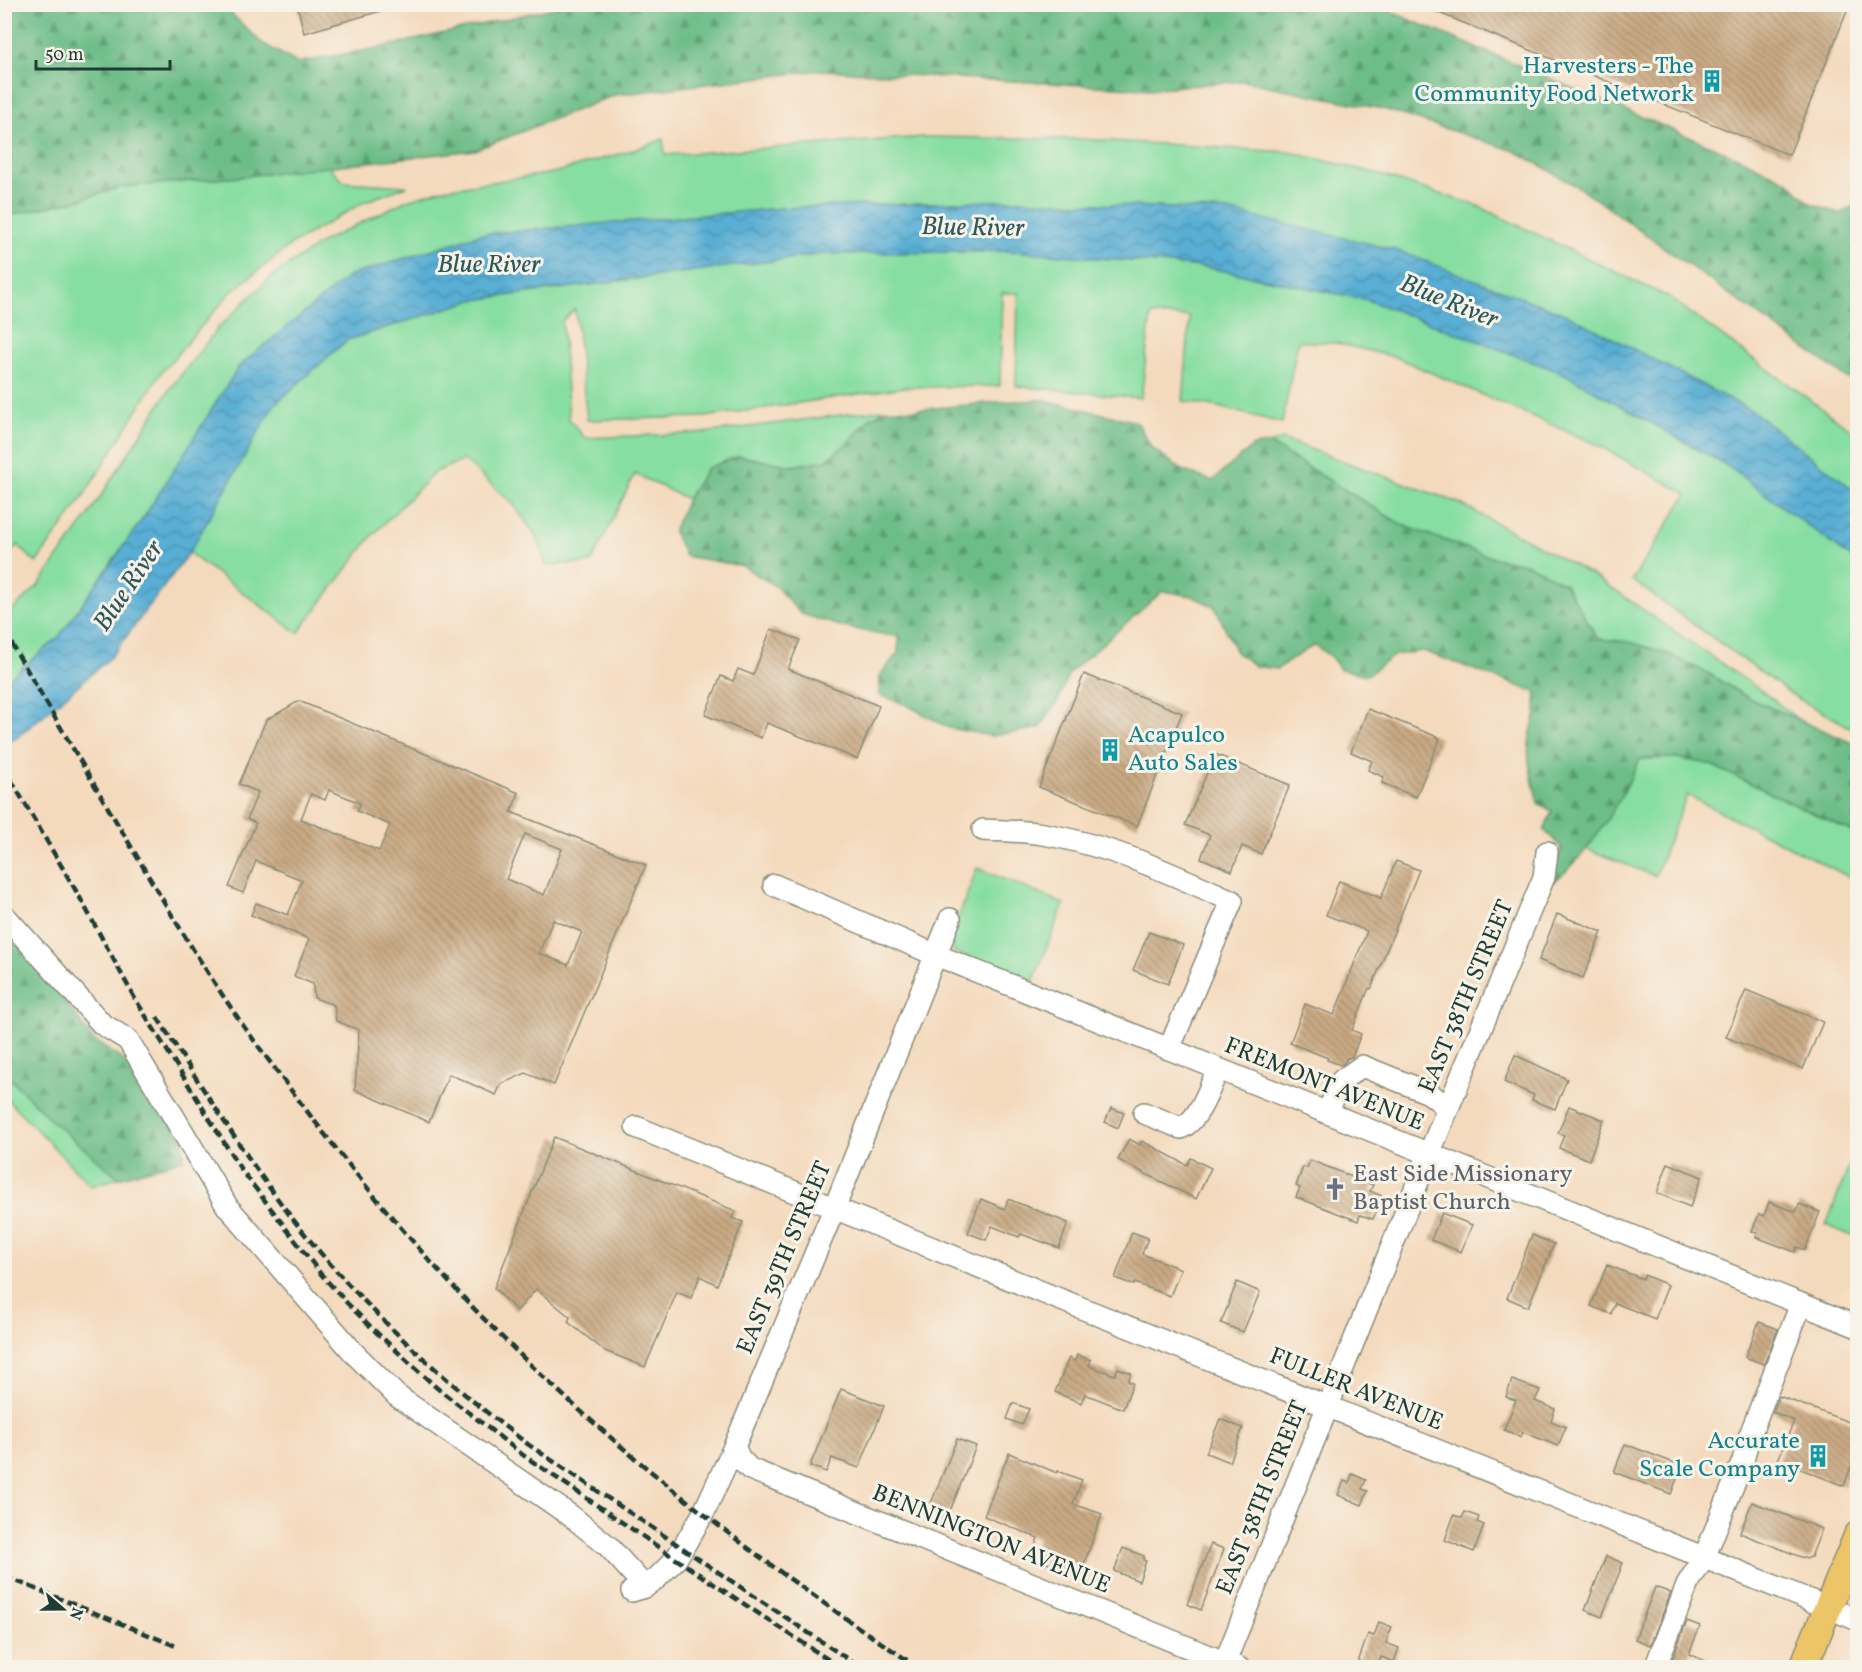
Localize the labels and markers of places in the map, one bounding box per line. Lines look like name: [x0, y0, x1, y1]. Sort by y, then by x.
place label: Harvesters - The Community Food Network: [1415, 50, 1694, 112]
building icon: Harvesters - The Community Food Network: [1699, 68, 1725, 94]
place label: Acapulco Auto Sales: [1128, 719, 1238, 781]
building icon: Acapulco Auto Sales: [1097, 737, 1123, 763]
place label: East Side Missionary Baptist Church: [1353, 1158, 1572, 1220]
church icon: East Side Missionary Baptist Church: [1322, 1176, 1348, 1202]
place label: Accurate Scale Company: [1639, 1425, 1800, 1487]
building icon: Accurate Scale Company: [1805, 1443, 1831, 1469]

